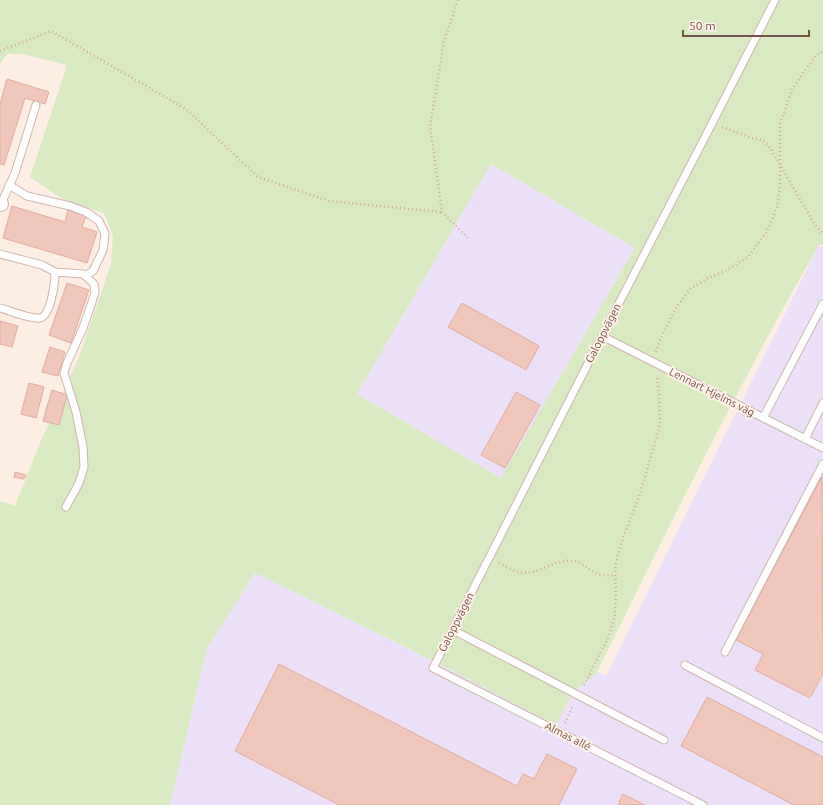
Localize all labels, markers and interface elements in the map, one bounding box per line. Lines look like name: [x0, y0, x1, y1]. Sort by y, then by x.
scale bar: [683, 12, 809, 38]
text: 50 m: [689, 19, 716, 32]
street label: Galoppvägen: [583, 301, 623, 365]
street label: Lennart Hjelms väg: [667, 365, 757, 419]
street label: Galoppvägen: [436, 590, 476, 654]
street label: Almas allé: [543, 719, 593, 753]

